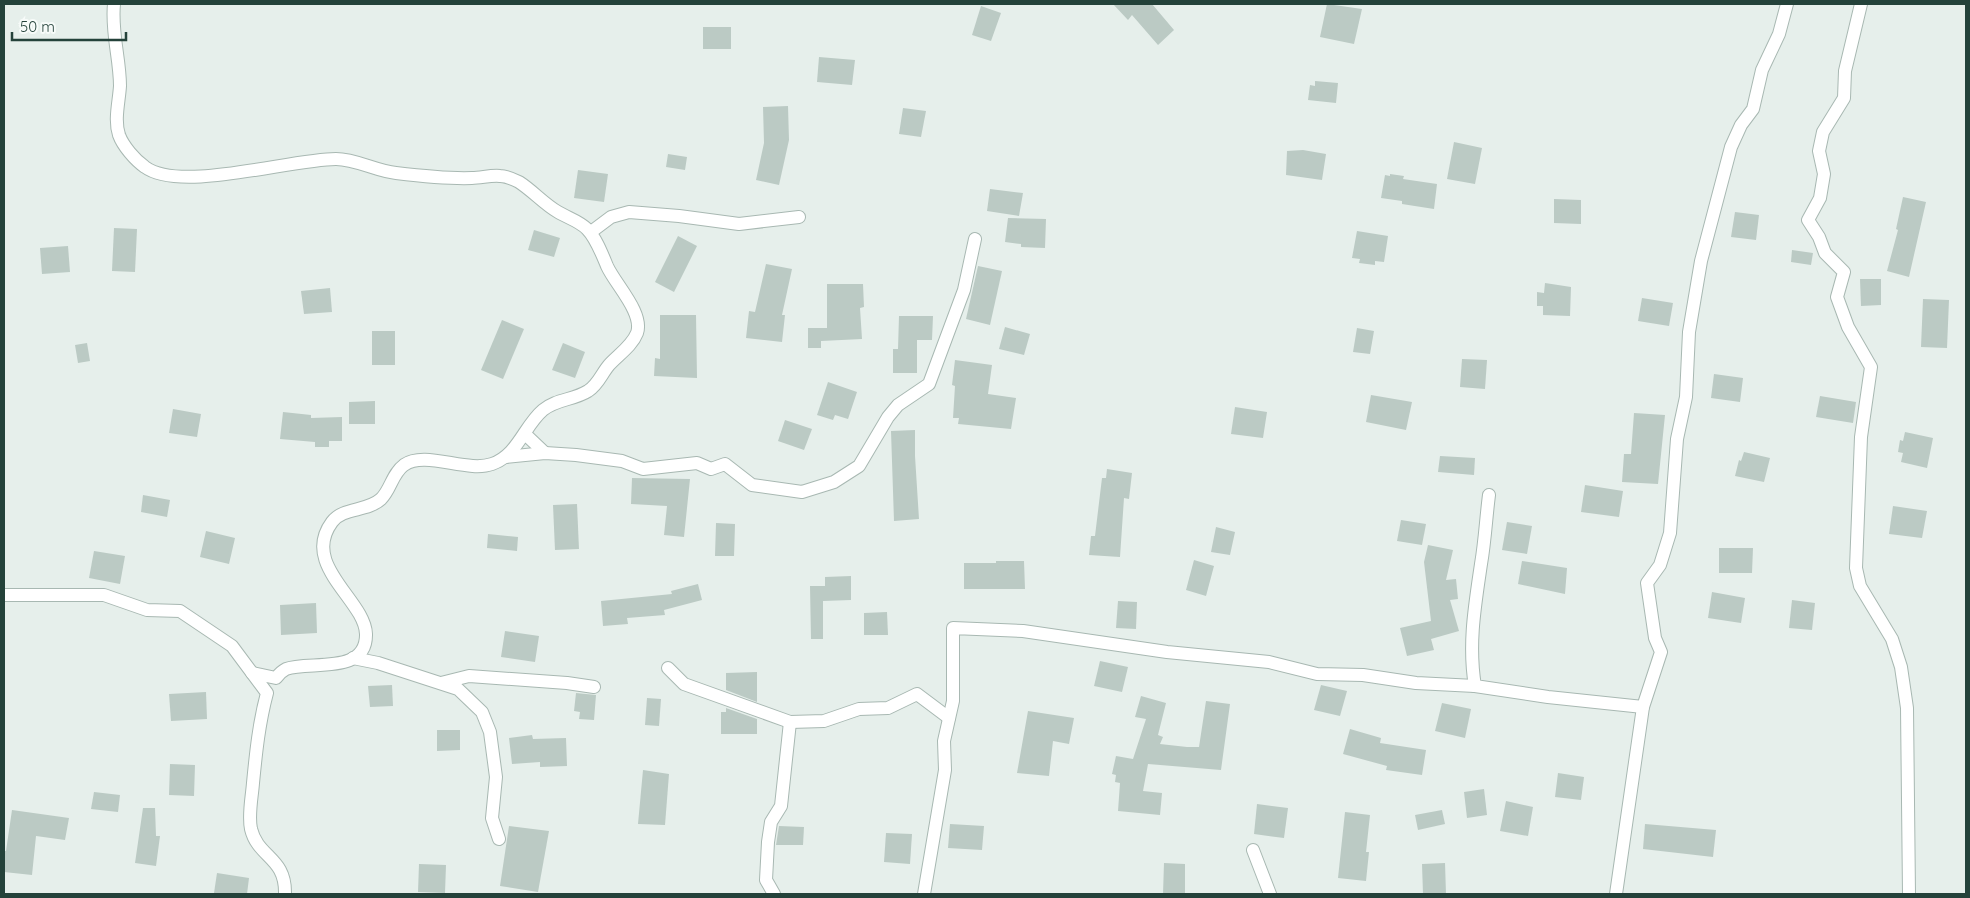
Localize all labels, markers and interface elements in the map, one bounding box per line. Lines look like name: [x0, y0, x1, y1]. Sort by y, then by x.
scale bar: [12, 10, 126, 42]
text: 50 m: [20, 17, 55, 36]

